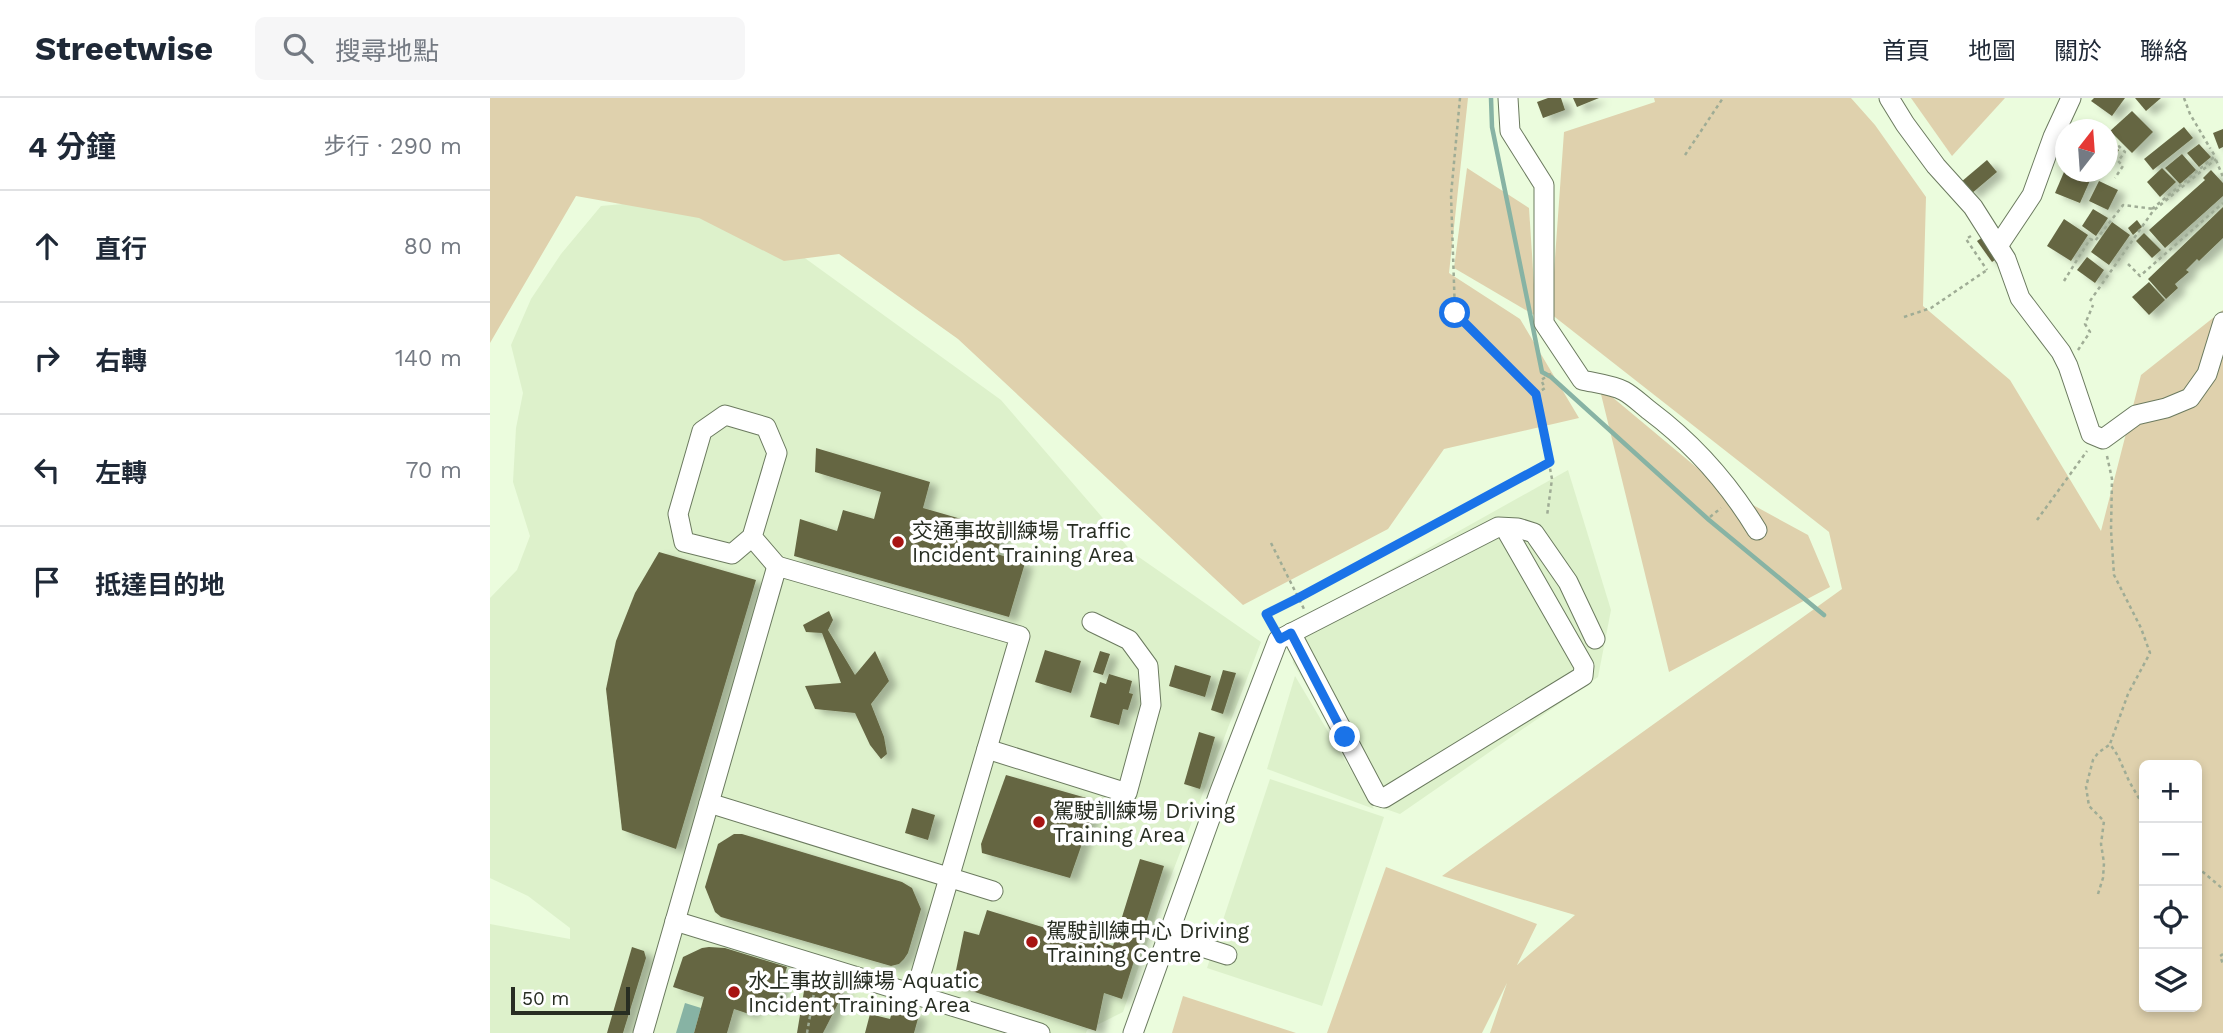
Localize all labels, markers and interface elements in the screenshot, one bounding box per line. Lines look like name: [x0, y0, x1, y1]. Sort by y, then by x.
search box: [255, 17, 745, 80]
text: Streetwise: [35, 29, 213, 68]
icon: search: [279, 29, 317, 67]
text: 搜尋地點: [335, 36, 439, 66]
text: 首頁: [1882, 37, 1930, 65]
text: 地圖: [1968, 37, 2016, 65]
text: 關於: [2054, 37, 2102, 65]
text: 聯絡: [2140, 37, 2188, 65]
north arrow: [2055, 119, 2118, 182]
text: 4 分鐘: [28, 129, 116, 164]
text: 步行 · 290 m: [323, 133, 462, 160]
icon: ahead: [28, 227, 66, 265]
text: 80 m: [404, 233, 462, 260]
text: 直行: [95, 234, 147, 264]
route start: [1439, 297, 1470, 328]
icon: right: [28, 339, 66, 377]
text: 140 m: [395, 345, 462, 372]
text: 右轉: [95, 346, 147, 376]
icon: left: [28, 451, 66, 489]
text: 70 m: [405, 457, 462, 484]
text: 左轉: [95, 458, 147, 488]
place label: 交通事故訓練場 Traffic Incident Training Area: [912, 518, 1134, 567]
marker: 交通事故訓練場 Traffic Incident Training Area: [890, 534, 906, 550]
icon: arrive: [28, 563, 66, 601]
text: 抵達目的地: [95, 570, 225, 600]
route end: [1329, 721, 1360, 752]
map controls: [2139, 760, 2202, 1012]
button: +: [2139, 760, 2202, 823]
place label: 駕駛訓練場 Driving Training Area: [1053, 798, 1236, 847]
marker: 駕駛訓練場 Driving Training Area: [1031, 814, 1047, 830]
button: −: [2139, 823, 2202, 886]
button: locate: [2139, 886, 2202, 949]
place label: 駕駛訓練中心 Driving Training Centre: [1046, 918, 1250, 967]
marker: 駕駛訓練中心 Driving Training Centre: [1024, 934, 1040, 950]
button: layers: [2139, 949, 2202, 1012]
place label: 水上事故訓練場 Aquatic Incident Training Area: [748, 968, 980, 1017]
scale bar: [511, 984, 630, 1016]
marker: 水上事故訓練場 Aquatic Incident Training Area: [726, 984, 742, 1000]
text: 50 m: [522, 987, 569, 1010]

